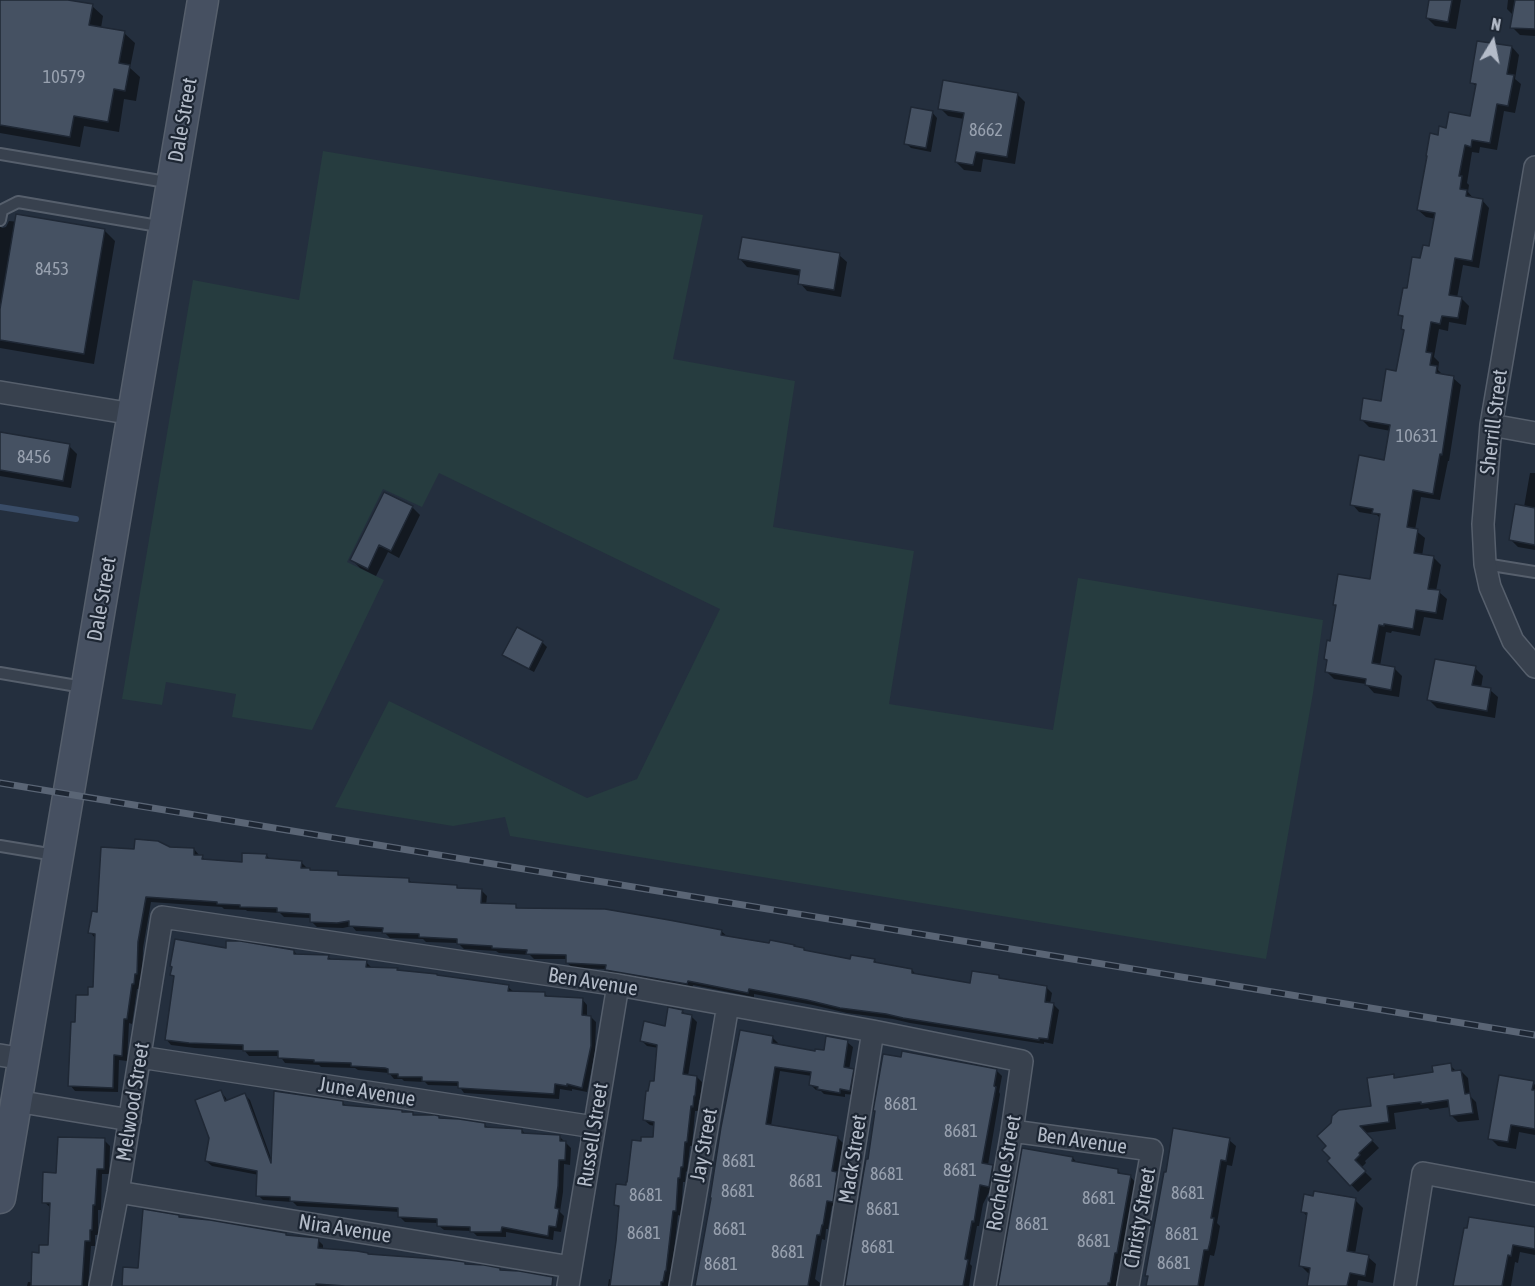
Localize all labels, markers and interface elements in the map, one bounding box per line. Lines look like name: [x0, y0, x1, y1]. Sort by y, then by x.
north arrow: [1463, 12, 1523, 72]
text: N: [1490, 15, 1502, 34]
house number: 10579: [43, 66, 85, 88]
street label: Dale Street: [163, 76, 203, 164]
house number: 8662: [969, 119, 1003, 141]
house number: 8453: [35, 258, 69, 280]
street label: Sherrill Street: [1475, 368, 1513, 476]
house number: 10631: [1396, 425, 1438, 447]
house number: 8456: [17, 446, 51, 468]
street label: Dale Street: [82, 555, 122, 643]
street label: Ben Avenue: [546, 962, 640, 1002]
street label: Melwood Street: [111, 1041, 155, 1163]
street label: June Avenue: [317, 1072, 417, 1112]
street label: Russell Street: [572, 1081, 614, 1189]
house number: 8681: [884, 1093, 918, 1115]
street label: Jay Street: [685, 1106, 723, 1184]
street label: Mack Street: [834, 1113, 872, 1205]
street label: Rochelle Street: [981, 1113, 1027, 1233]
house number: 8681: [944, 1120, 978, 1142]
street label: Ben Avenue: [1035, 1122, 1129, 1160]
house number: 8681: [722, 1150, 756, 1172]
house number: 8681: [943, 1159, 977, 1181]
house number: 8681: [870, 1163, 904, 1185]
street label: Christy Street: [1119, 1166, 1161, 1270]
house number: 8681: [789, 1170, 823, 1192]
house number: 8681: [721, 1180, 755, 1202]
house number: 8681: [1171, 1182, 1205, 1204]
house number: 8681: [629, 1184, 663, 1206]
house number: 8681: [1082, 1187, 1116, 1209]
house number: 8681: [866, 1198, 900, 1220]
street label: Nira Avenue: [297, 1209, 393, 1249]
house number: 8681: [1015, 1213, 1049, 1235]
house number: 8681: [713, 1218, 747, 1240]
house number: 8681: [627, 1222, 661, 1244]
house number: 8681: [1165, 1223, 1199, 1245]
house number: 8681: [1077, 1230, 1111, 1252]
house number: 8681: [861, 1236, 895, 1258]
house number: 8681: [771, 1241, 805, 1263]
house number: 8681: [1157, 1252, 1191, 1274]
house number: 8681: [704, 1253, 738, 1275]

